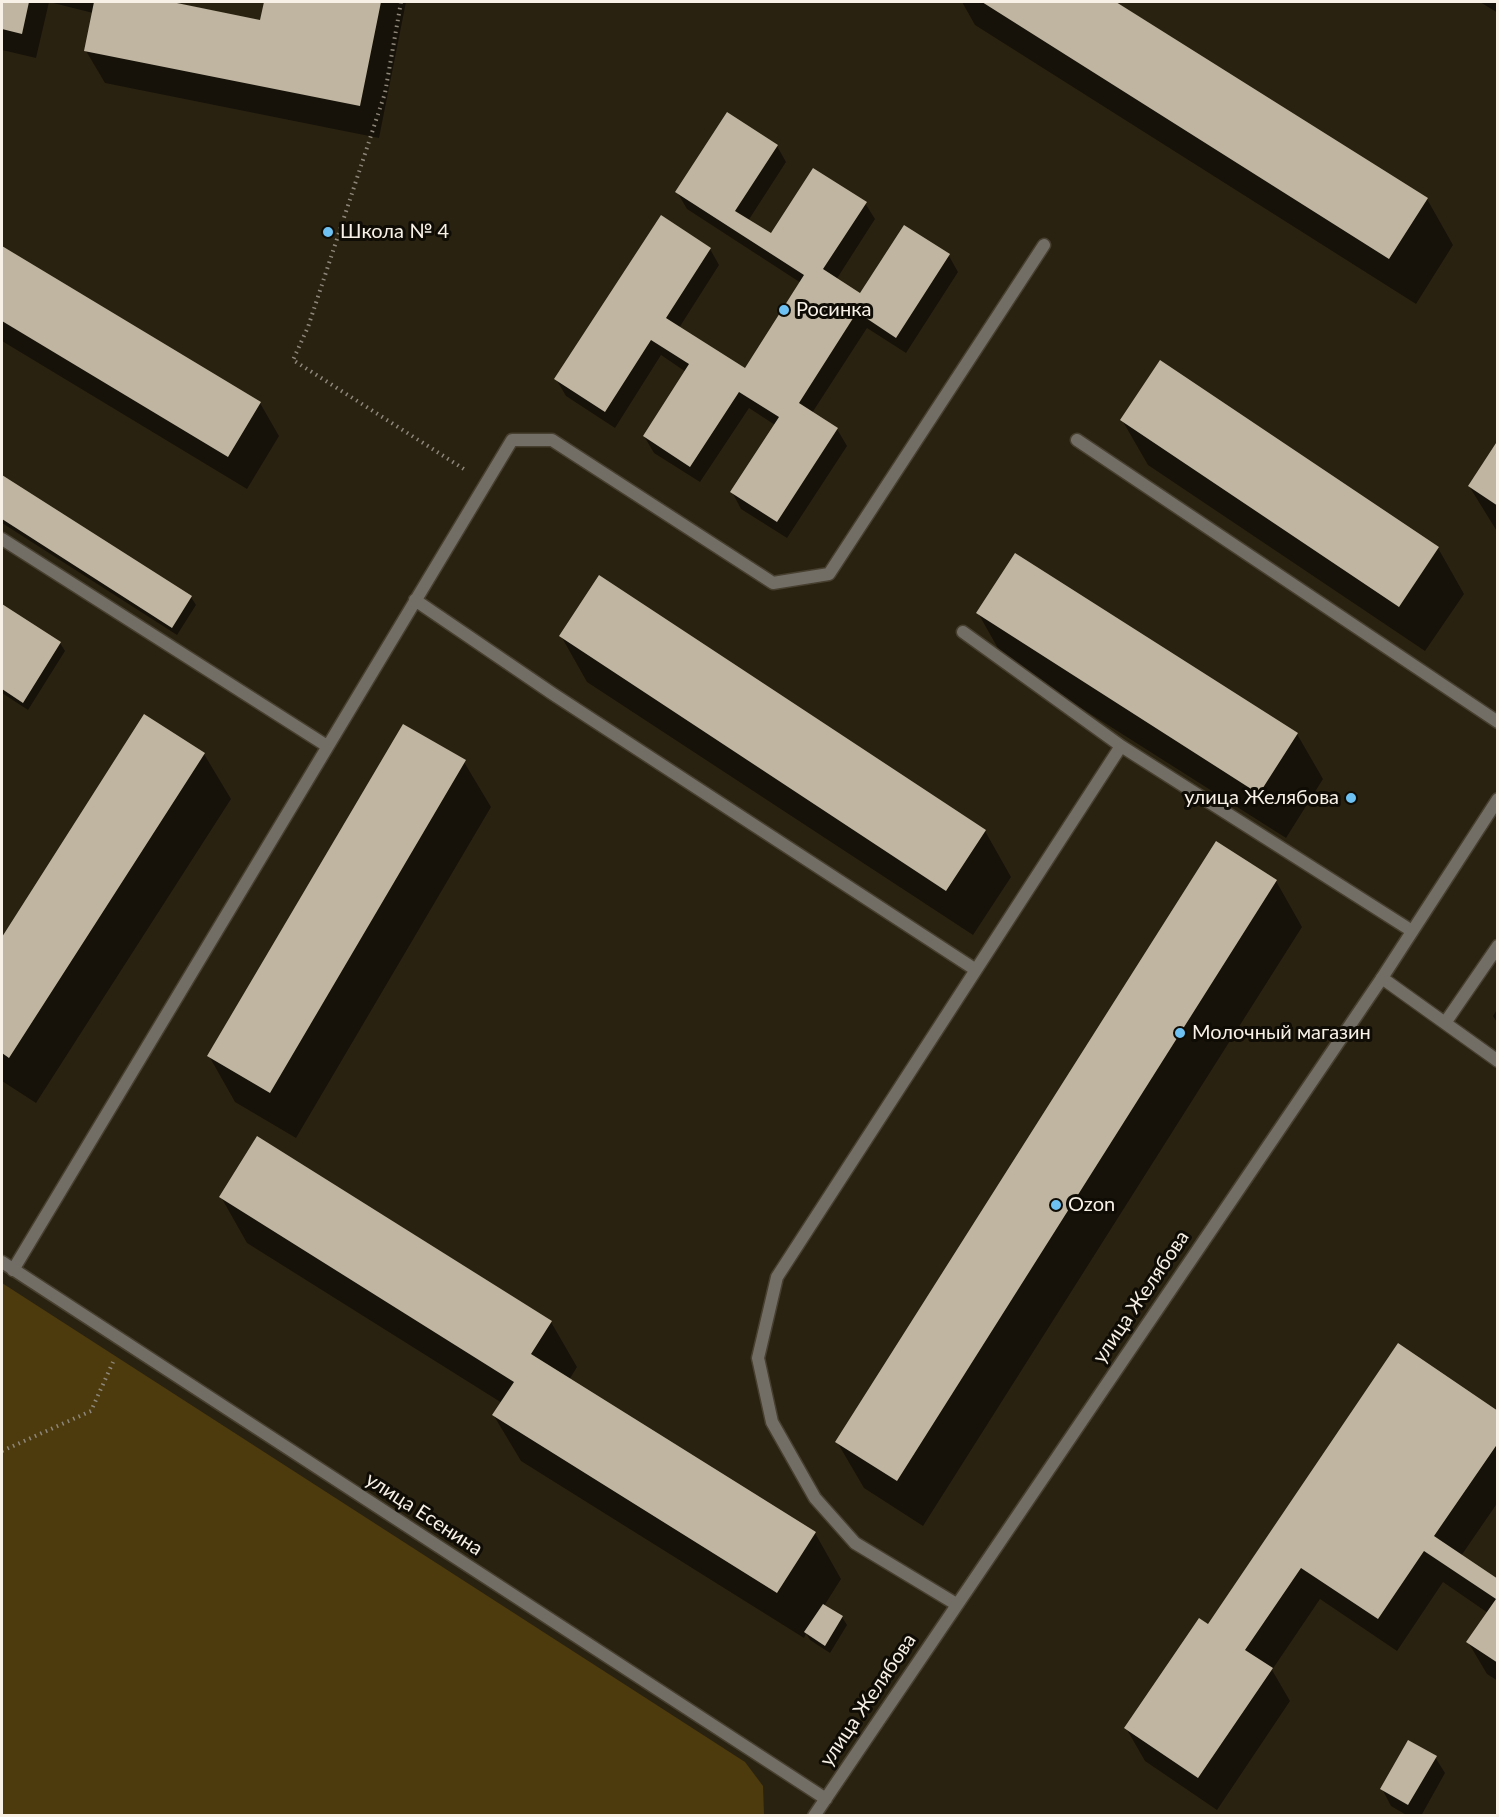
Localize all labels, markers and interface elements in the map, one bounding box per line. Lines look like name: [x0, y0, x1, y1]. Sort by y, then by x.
place label: Школа № 4: [340, 220, 449, 244]
marker: Школа № 4: [321, 225, 335, 239]
place label: Росинка: [796, 298, 871, 322]
marker: Росинка: [777, 303, 791, 317]
place label: улица Желябова: [1184, 786, 1339, 810]
marker: улица Желябова: [1344, 791, 1358, 805]
place label: Молочный магазин: [1192, 1021, 1371, 1045]
marker: Молочный магазин: [1173, 1026, 1187, 1040]
place label: Ozon: [1068, 1193, 1115, 1217]
marker: Ozon: [1049, 1198, 1063, 1212]
street label: улица Желябова: [1088, 1226, 1194, 1368]
street label: улица Есенина: [361, 1467, 487, 1561]
street label: улица Желябова: [815, 1629, 921, 1771]

